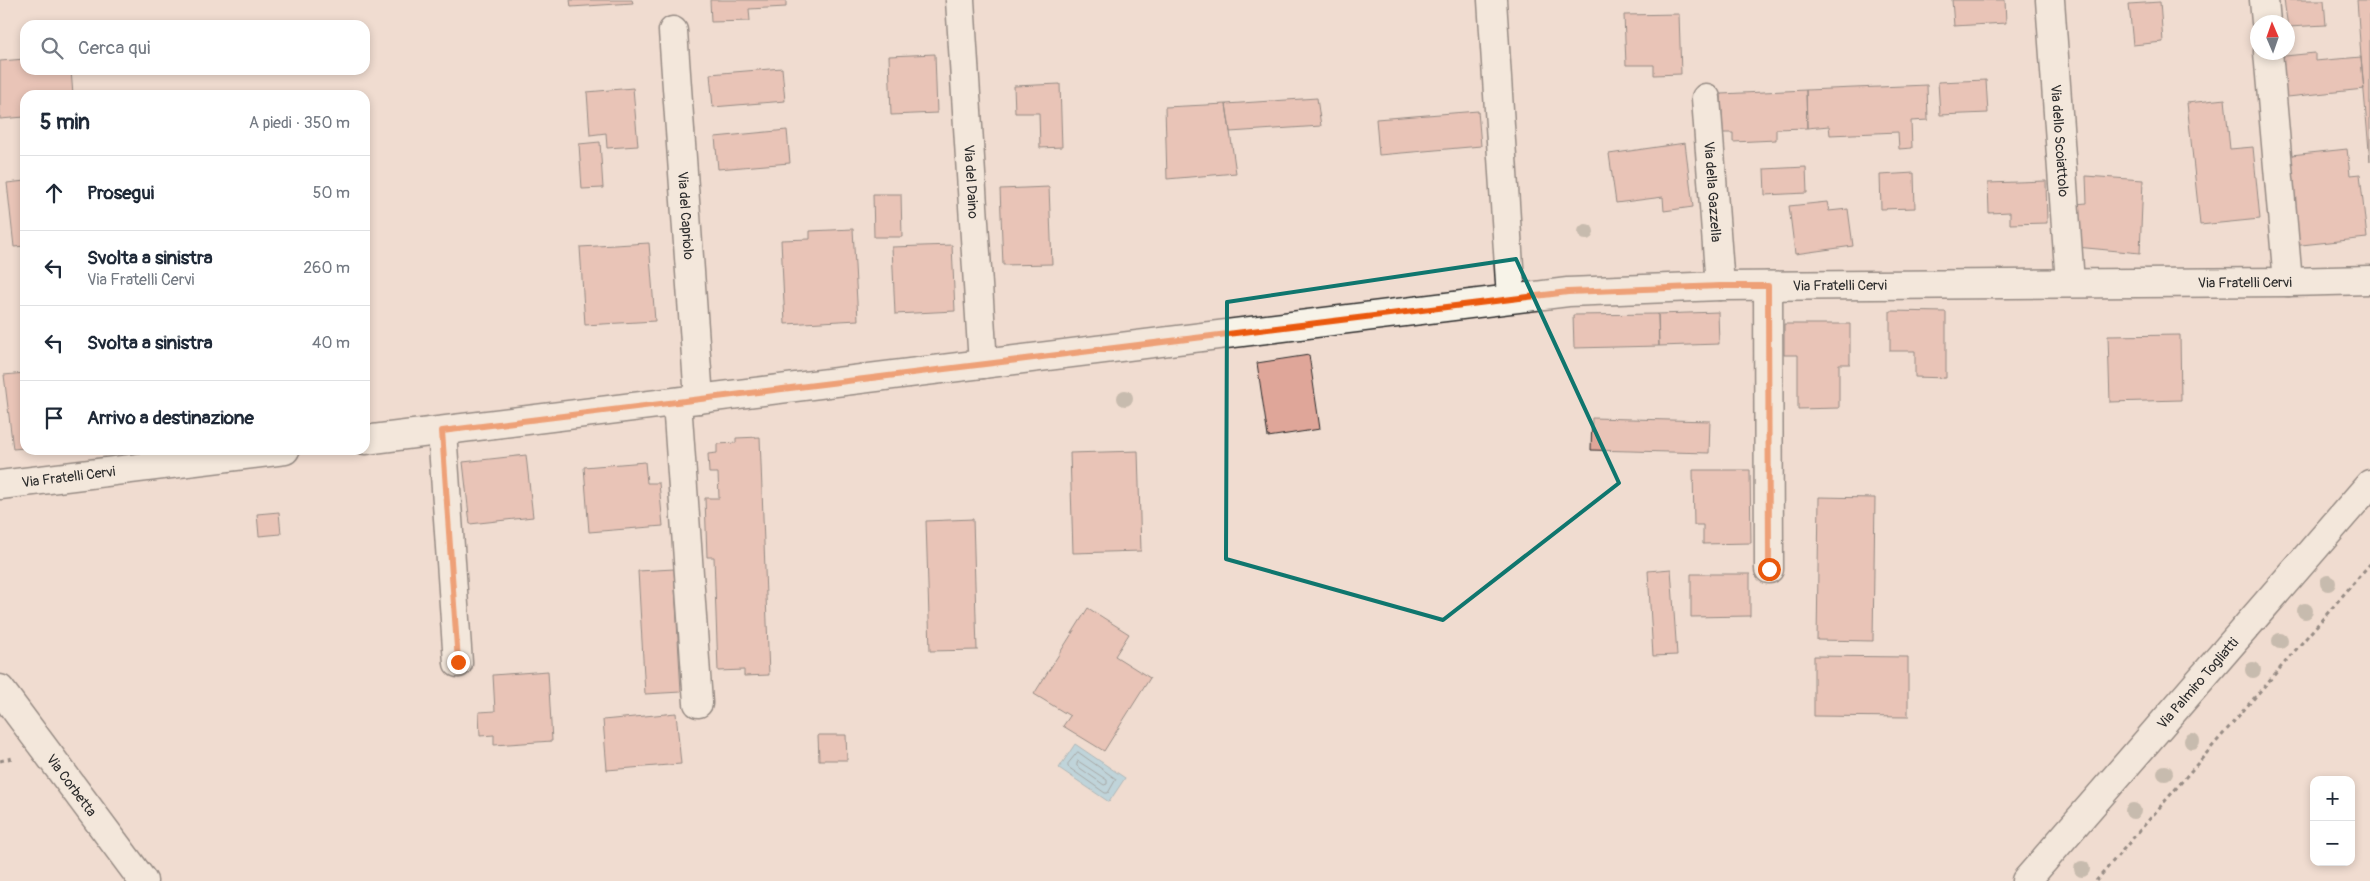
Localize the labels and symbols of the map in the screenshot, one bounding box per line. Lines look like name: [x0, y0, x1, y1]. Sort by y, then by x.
north arrow: [2250, 15, 2295, 60]
street label: Via dello Scoiattolo: [2047, 84, 2072, 198]
street label: Via della Gazzella: [1701, 141, 1725, 243]
street label: Via del Daino: [961, 144, 982, 220]
street label: Via del Capriolo: [674, 171, 698, 261]
street label: Via Fratelli Cervi: [2198, 273, 2293, 291]
street label: Via Fratelli Cervi: [1793, 276, 1887, 294]
street label: Via Fratelli Cervi: [21, 462, 117, 491]
route start: [1758, 558, 1781, 581]
street label: Via Palmiro Togliatti: [2153, 634, 2242, 732]
route end: [447, 651, 470, 674]
street label: Via Corbetta: [43, 751, 100, 820]

